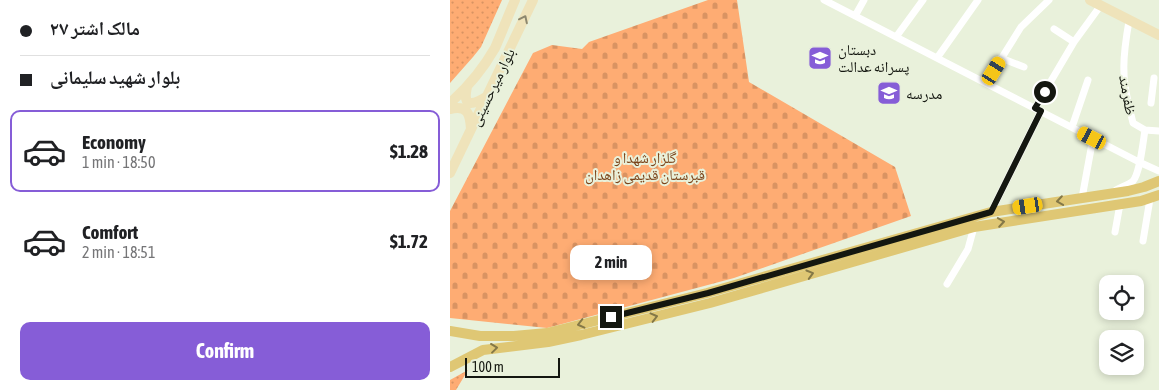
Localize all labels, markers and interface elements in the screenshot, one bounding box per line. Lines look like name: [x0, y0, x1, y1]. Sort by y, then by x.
one-way arrow: [518, 15, 528, 24]
text: مالک اشتر ۲۷: [50, 17, 140, 39]
place label: دبستان پسرانه عدالت: [838, 41, 909, 76]
street label: بلوار میرحسینی: [466, 45, 520, 129]
school or university icon: دبستان پسرانه عدالت: [807, 45, 833, 71]
car: [979, 54, 1008, 88]
text: بلوار شهید سلیمانی: [50, 66, 180, 88]
street label: ظفرمند: [1115, 74, 1140, 116]
school or university icon: مدرسه: [876, 80, 902, 106]
route start: [1034, 81, 1056, 103]
place label: مدرسه: [906, 85, 943, 103]
car: [1075, 125, 1108, 151]
icon: car: [22, 129, 67, 174]
text: Economy: [82, 131, 146, 153]
text: $1.28: [390, 140, 428, 162]
park label: گلزار شهدا و قبرستان قدیمی زاهدان: [585, 149, 705, 185]
text: 1 min · 18:50: [82, 153, 155, 171]
car: [1012, 196, 1043, 216]
one-way arrow: [1056, 196, 1065, 206]
one-way arrow: [996, 218, 1005, 228]
icon: car: [22, 219, 67, 264]
text: Comfort: [82, 221, 138, 243]
text: $1.72: [390, 230, 428, 252]
text: 2 min · 18:51: [82, 243, 155, 261]
callout: 2 min: [570, 244, 652, 280]
text: 2 min: [595, 253, 627, 271]
one-way arrow: [806, 269, 814, 279]
map controls: [1099, 275, 1144, 375]
button: locate: [1099, 275, 1144, 320]
route end: [600, 306, 622, 328]
one-way arrow: [649, 312, 658, 323]
one-way arrow: [578, 319, 586, 329]
button: Confirm: [20, 322, 430, 380]
button: layers: [1099, 330, 1144, 375]
one-way arrow: [491, 343, 499, 354]
scale bar: [465, 355, 560, 378]
text: 100 m: [472, 359, 504, 375]

